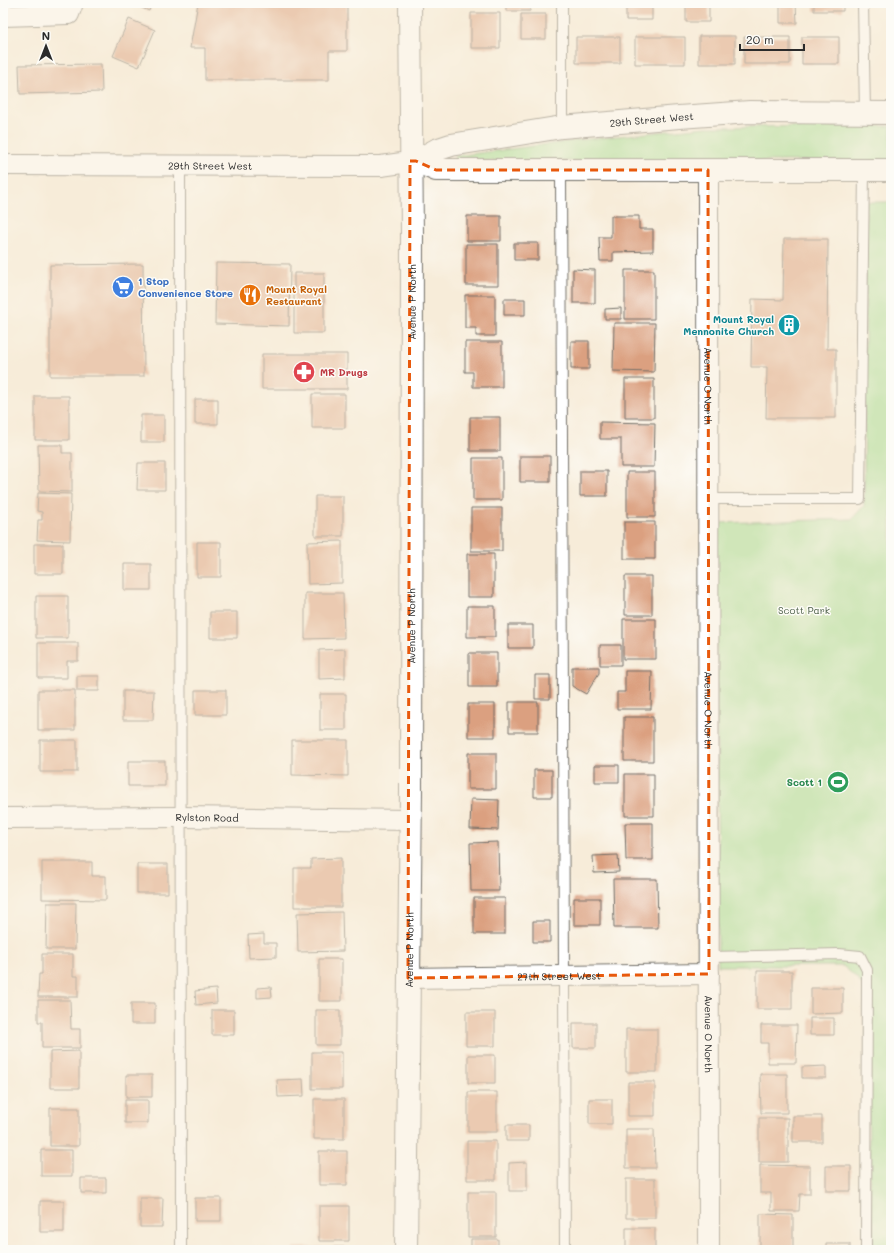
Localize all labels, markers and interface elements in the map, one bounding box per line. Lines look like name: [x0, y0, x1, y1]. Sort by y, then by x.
north arrow: [26, 26, 66, 66]
scale bar: [740, 26, 804, 52]
text: N: [42, 28, 50, 43]
text: 20 m: [746, 31, 774, 47]
street label: 29th Street West: [609, 109, 694, 130]
street label: 29th Street West: [168, 158, 252, 173]
street label: Avenue P North: [405, 264, 419, 340]
supermarket icon: 1 Stop Convenience Store: [110, 274, 136, 300]
place label: 1 Stop Convenience Store: [138, 274, 233, 300]
restaurant icon: Mount Royal Restaurant: [237, 282, 263, 308]
place label: Mount Royal Restaurant: [266, 282, 327, 308]
place label: Mount Royal Mennonite Church: [683, 312, 774, 338]
building icon: Mount Royal Mennonite Church: [776, 312, 802, 338]
street label: Avenue O North: [701, 347, 715, 425]
pharmacy icon: MR Drugs: [291, 359, 317, 385]
place label: MR Drugs: [320, 365, 368, 379]
street label: Avenue P North: [404, 588, 418, 664]
park label: Scott Park: [778, 603, 830, 617]
street label: Avenue O North: [701, 671, 716, 749]
sports icon: Scott 1: [825, 769, 851, 795]
place label: Scott 1: [787, 775, 822, 789]
street label: Rylston Road: [175, 810, 239, 825]
street label: Avenue P North: [402, 912, 417, 988]
street label: 27th Street West: [517, 968, 601, 984]
street label: Avenue O North: [702, 995, 716, 1073]

